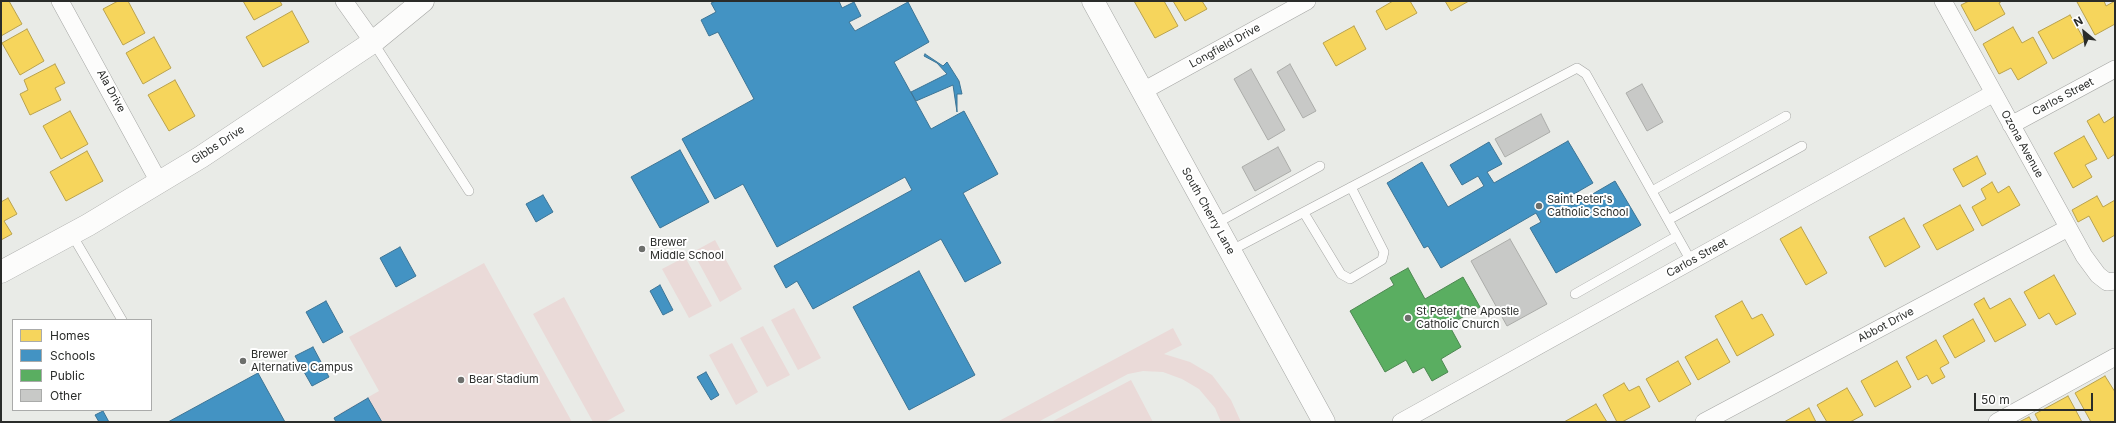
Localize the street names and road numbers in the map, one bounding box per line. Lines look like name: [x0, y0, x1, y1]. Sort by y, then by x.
street label: Longfield Drive: [1187, 21, 1263, 71]
street label: Ala Drive: [94, 67, 128, 115]
street label: Carlos Street: [2030, 75, 2096, 119]
street label: Ozona Avenue: [1998, 108, 2046, 180]
street label: Gibbs Drive: [189, 123, 247, 167]
street label: South Cherry Lane: [1179, 165, 1237, 257]
street label: Carlos Street: [1664, 236, 1730, 280]
street label: Abbot Drive: [1856, 305, 1916, 345]

